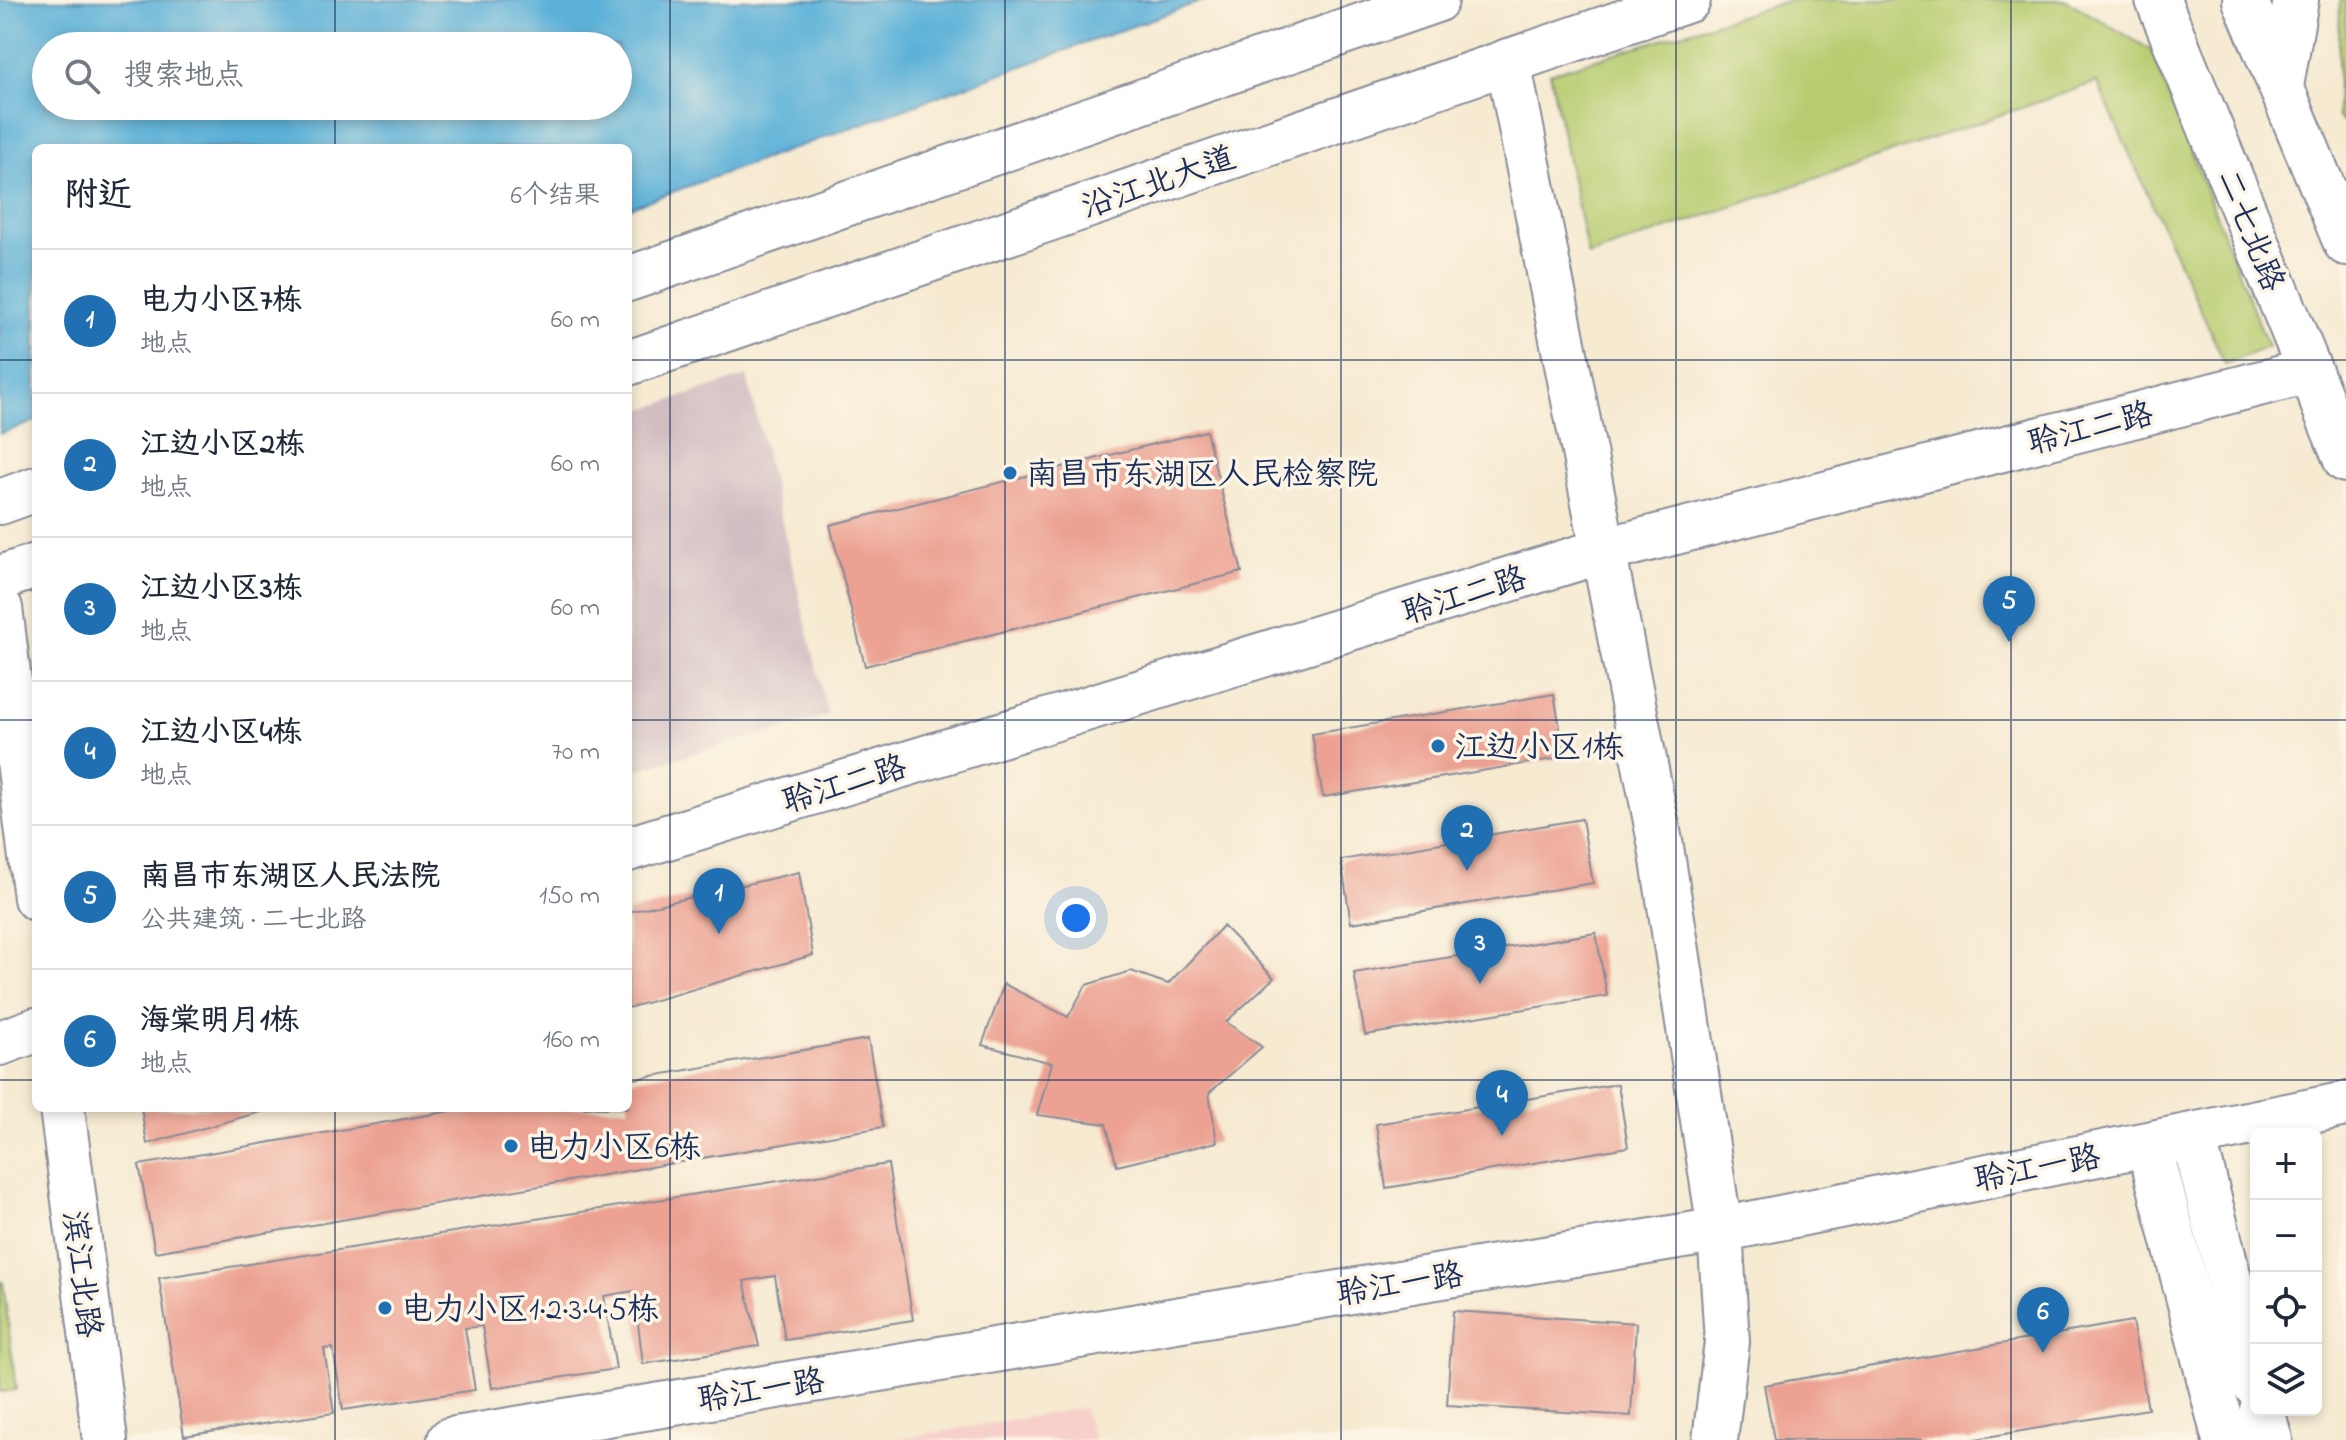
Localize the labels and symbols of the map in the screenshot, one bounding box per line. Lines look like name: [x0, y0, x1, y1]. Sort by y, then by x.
street label: 沿江北大道: [1076, 136, 1242, 233]
street label: 二七北路: [2203, 163, 2295, 299]
street label: 聆江二路: [2023, 392, 2159, 469]
place label: 南昌市东湖区人民检察院: [1026, 453, 1378, 500]
marker: 南昌市东湖区人民检察院: [1001, 464, 1019, 482]
street label: 聆江二路: [1397, 556, 1533, 639]
pin: 5: [1983, 576, 2035, 642]
place label: 江边小区1栋: [1454, 726, 1624, 773]
marker: 江边小区1栋: [1429, 737, 1447, 755]
street label: 聆江二路: [777, 745, 913, 828]
pin: 2: [1441, 805, 1493, 871]
pin: 1: [693, 868, 745, 934]
your location: [1056, 898, 1096, 938]
pin: 3: [1454, 918, 1506, 984]
pin: 4: [1476, 1070, 1528, 1136]
place label: 电力小区6栋: [527, 1126, 701, 1173]
street label: 聆江一路: [1970, 1135, 2105, 1206]
marker: 电力小区6栋: [502, 1137, 520, 1155]
street label: 滨江北路: [48, 1208, 111, 1341]
street label: 聆江一路: [1334, 1253, 1467, 1320]
pin: 6: [2017, 1287, 2069, 1353]
place label: 电力小区1·2·3·4·5栋: [401, 1288, 659, 1335]
marker: 电力小区1·2·3·4·5栋: [376, 1299, 394, 1317]
street label: 聆江一路: [695, 1359, 828, 1426]

